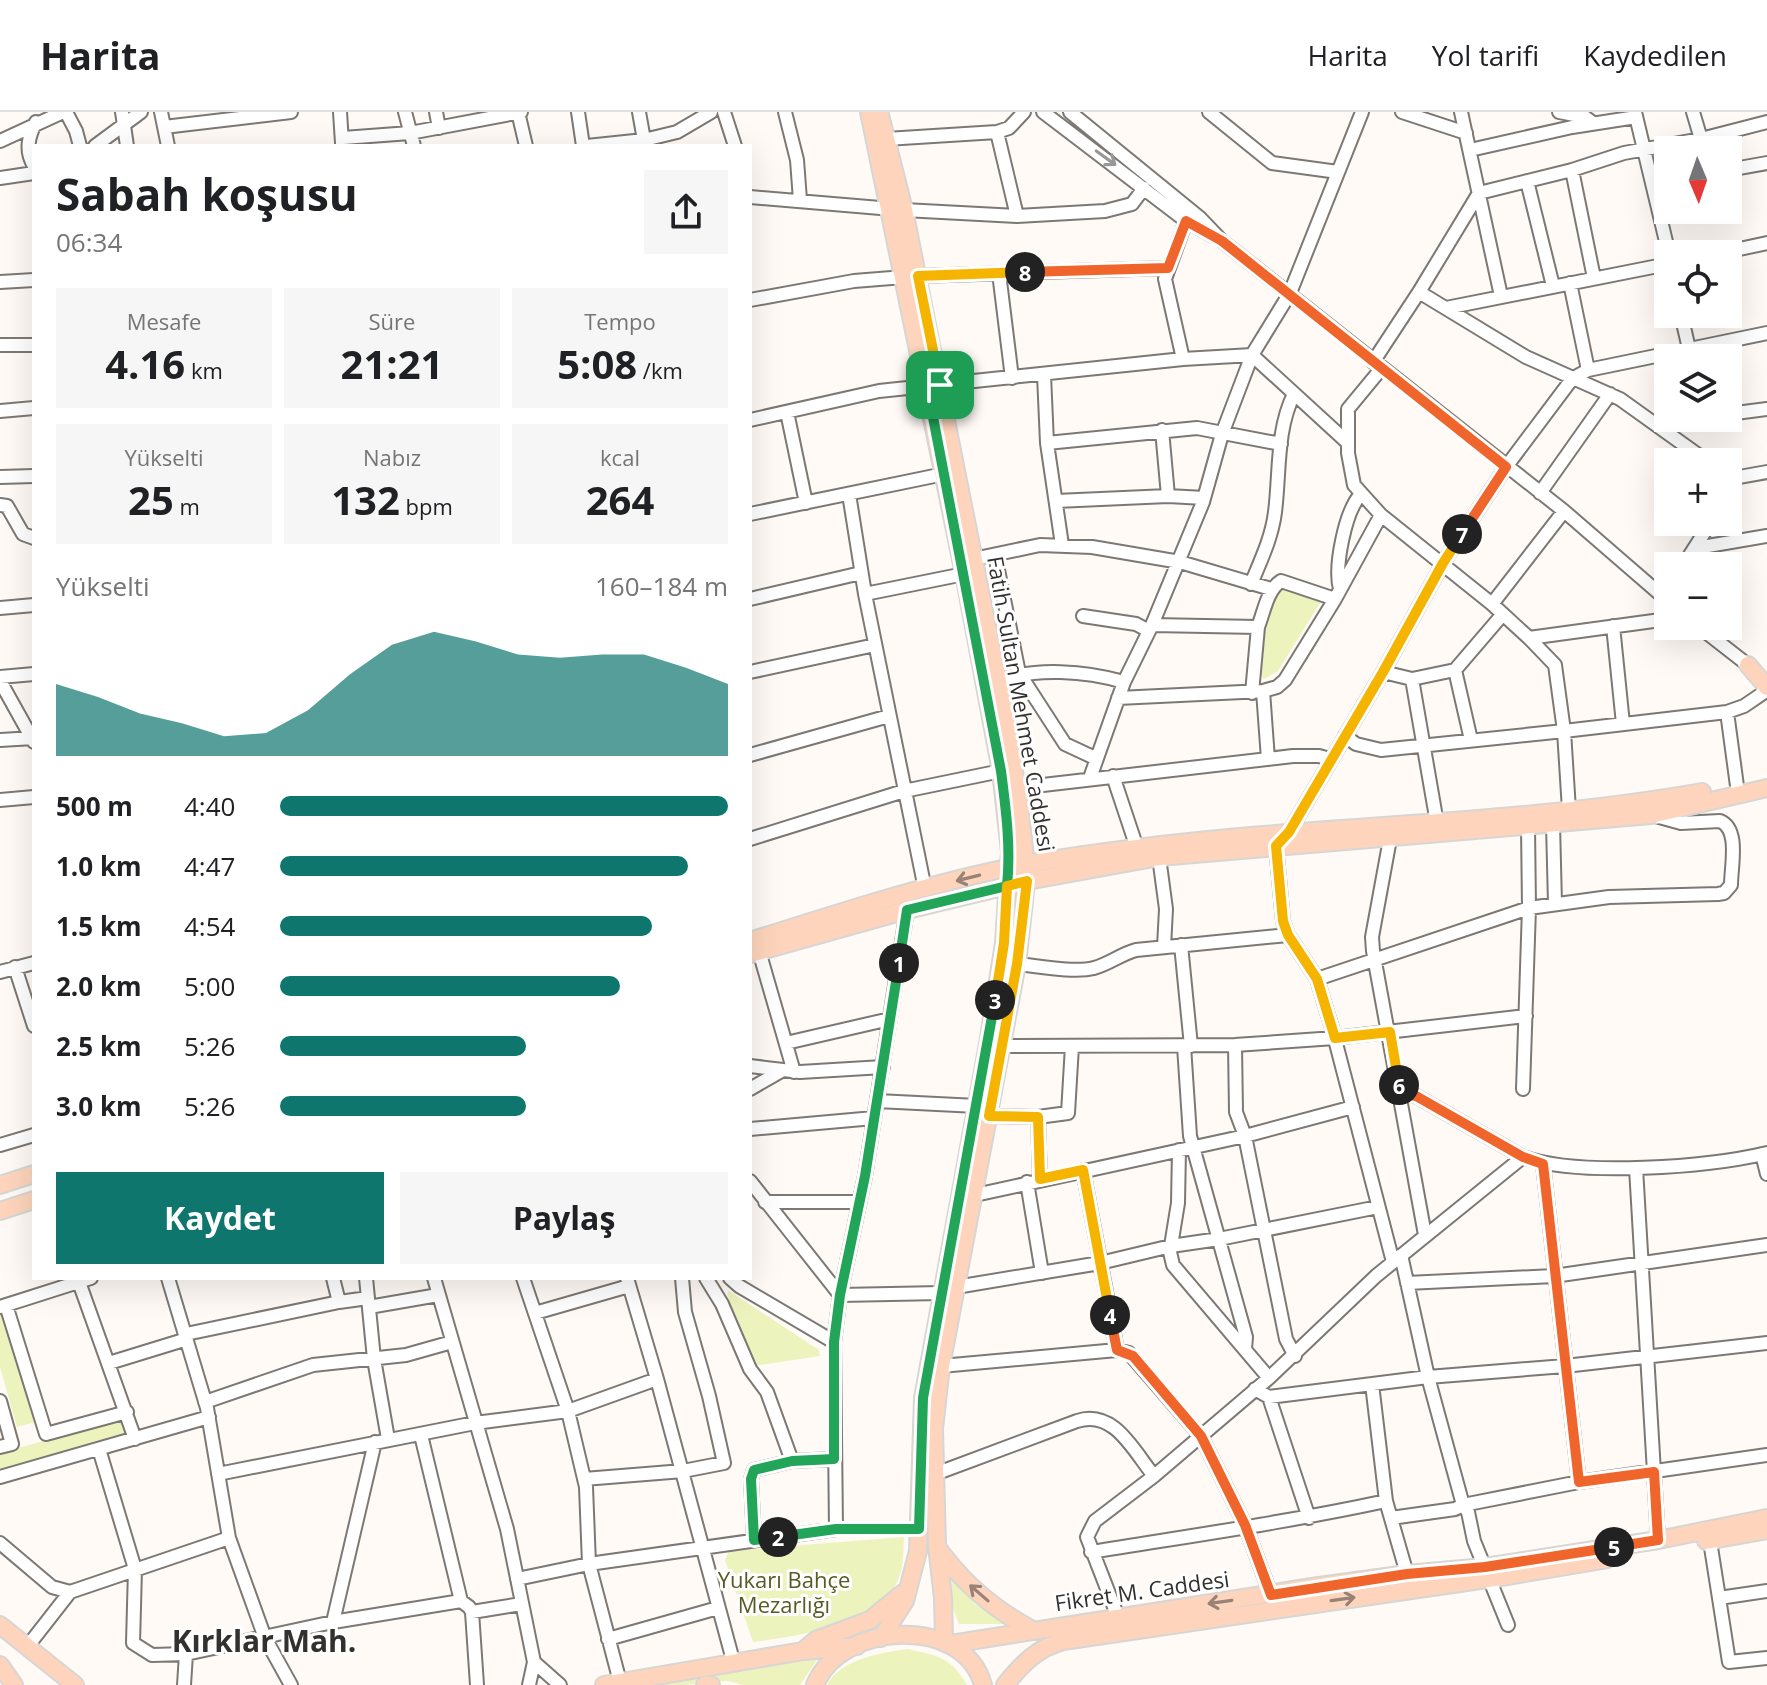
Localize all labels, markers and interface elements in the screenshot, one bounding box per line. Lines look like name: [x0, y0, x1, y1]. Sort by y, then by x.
text: Harita: [40, 29, 160, 81]
text: Harita: [1308, 36, 1388, 74]
text: Yol tarifi: [1432, 36, 1539, 74]
text: Kaydedilen: [1583, 36, 1727, 74]
north arrow: [1654, 136, 1742, 224]
map controls: [1654, 136, 1742, 640]
one-way arrow: [1094, 150, 1116, 167]
text: Sabah koşusu: [56, 164, 358, 224]
button: share: [644, 170, 728, 254]
text: 06:34: [56, 224, 122, 260]
button: locate: [1654, 240, 1742, 328]
pin: 8: [1005, 252, 1045, 292]
text: 8: [1019, 257, 1031, 287]
text: Mesafe: [127, 306, 201, 336]
text: Süre: [369, 306, 415, 336]
text: Tempo: [584, 306, 656, 336]
text: 4.16: [105, 336, 185, 391]
text: 21:21: [341, 336, 443, 391]
text: 5:08: [557, 336, 637, 391]
button: layers: [1654, 344, 1742, 432]
pin: [906, 351, 974, 419]
text: km: [185, 355, 223, 385]
text: /km: [637, 355, 683, 385]
icon: arrive: [918, 363, 962, 407]
text: Yükselti: [124, 442, 204, 472]
text: Nabız: [363, 442, 421, 472]
text: kcal: [600, 442, 640, 472]
button: +: [1654, 448, 1742, 536]
text: 25: [128, 472, 174, 527]
text: 132: [331, 472, 400, 527]
text: 264: [586, 472, 654, 527]
text: m: [174, 491, 200, 521]
text: bpm: [400, 491, 453, 521]
pin: 7: [1442, 514, 1482, 554]
text: 7: [1456, 519, 1468, 549]
button: −: [1654, 552, 1742, 640]
street label: Fatih Sultan Mehmet Caddesi: [981, 554, 1063, 854]
text: Yükselti: [56, 568, 150, 604]
text: 160–184 m: [595, 568, 728, 604]
text: 500 m: [56, 788, 133, 824]
text: 4:40: [184, 788, 235, 824]
text: 1.0 km: [56, 848, 142, 884]
text: 4:47: [184, 848, 235, 884]
one-way arrow: [955, 872, 981, 887]
text: 1.5 km: [56, 908, 142, 944]
text: 4:54: [184, 908, 235, 944]
pin: 1: [879, 943, 919, 983]
text: 1: [893, 948, 905, 978]
text: 2.0 km: [56, 968, 142, 1004]
text: 5:00: [184, 968, 235, 1004]
pin: 3: [975, 980, 1015, 1020]
text: 3: [989, 985, 1001, 1015]
text: 2.5 km: [56, 1028, 142, 1064]
text: 5:26: [184, 1028, 235, 1064]
pin: 6: [1379, 1065, 1419, 1105]
text: 6: [1393, 1070, 1405, 1100]
text: 3.0 km: [56, 1088, 142, 1124]
text: 5:26: [184, 1088, 235, 1124]
button: Kaydet: [56, 1172, 384, 1264]
button: Paylaş: [400, 1172, 728, 1264]
pin: 4: [1090, 1295, 1130, 1335]
text: 4: [1104, 1300, 1116, 1330]
pin: 2: [758, 1517, 798, 1557]
text: 2: [772, 1522, 784, 1552]
pin: 5: [1594, 1527, 1634, 1567]
text: 5: [1608, 1532, 1620, 1562]
street label: Fikret M. Caddesi: [1053, 1563, 1231, 1617]
park label: Yukarı Bahçe Mezarlığı: [718, 1564, 850, 1619]
one-way arrow: [969, 1585, 989, 1603]
one-way arrow: [1330, 1591, 1355, 1606]
one-way arrow: [1208, 1595, 1233, 1610]
district label: Kırklar Mah.: [172, 1620, 356, 1661]

